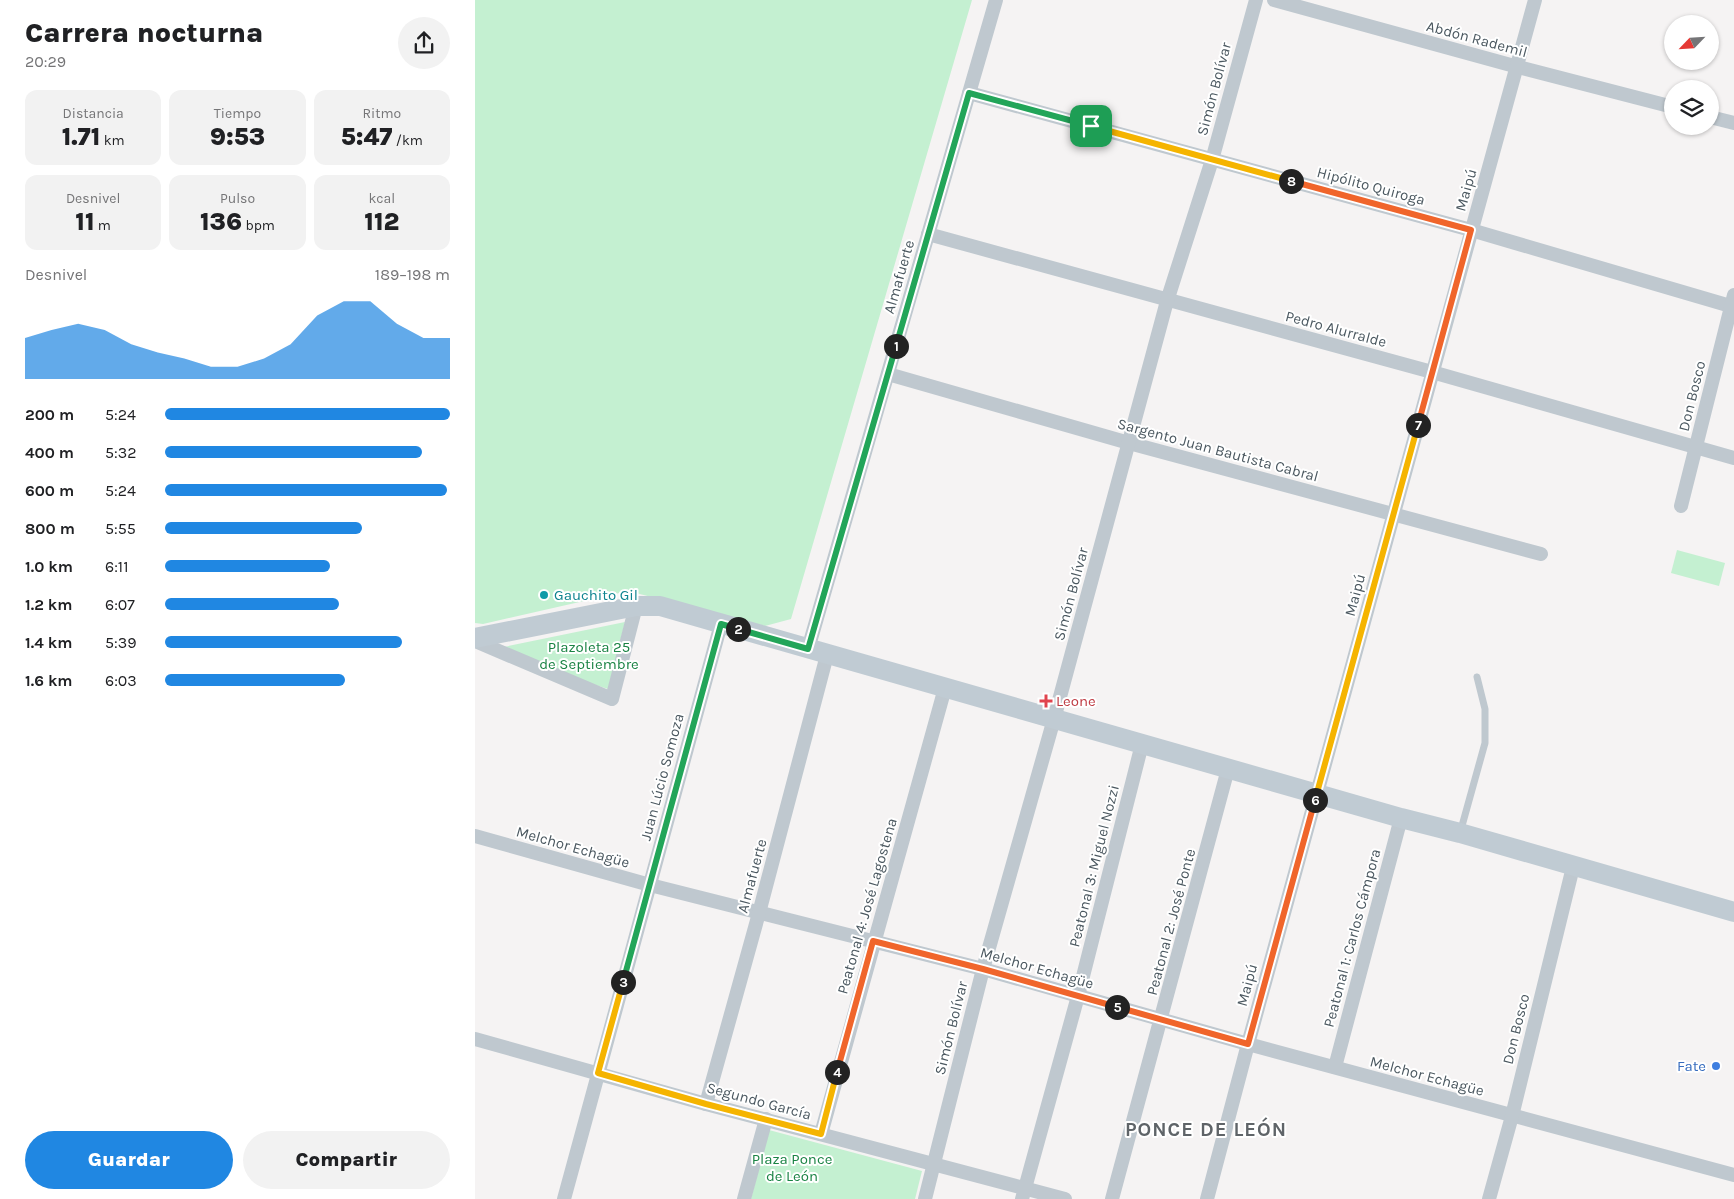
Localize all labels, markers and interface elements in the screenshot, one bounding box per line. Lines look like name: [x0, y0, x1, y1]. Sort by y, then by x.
north arrow: [1664, 15, 1719, 70]
map controls: [1664, 15, 1719, 135]
text: Carrera nocturna: [25, 16, 263, 49]
button: share: [398, 17, 450, 69]
street label: Abdón Rademil: [1424, 17, 1530, 61]
street label: Simón Bolívar: [1193, 40, 1235, 138]
text: 20:29: [25, 52, 66, 71]
button: layers: [1664, 80, 1719, 135]
text: Distancia: [63, 105, 124, 122]
text: Tiempo: [214, 105, 261, 122]
text: Ritmo: [362, 105, 401, 122]
pin: [1070, 105, 1112, 147]
icon: arrive: [1077, 112, 1105, 140]
text: 1.71: [62, 122, 100, 151]
text: 9:53: [210, 122, 265, 151]
text: 5:47: [341, 122, 393, 151]
text: km: [100, 132, 125, 149]
text: /km: [393, 132, 423, 149]
street label: Hipólito Quiroga: [1315, 163, 1427, 209]
street label: Maipú: [1451, 167, 1481, 213]
pin: 8: [1279, 168, 1303, 194]
text: 8: [1287, 173, 1296, 190]
text: Desnivel: [66, 190, 120, 207]
text: Pulso: [220, 190, 255, 207]
text: kcal: [368, 190, 395, 207]
text: 11: [75, 207, 95, 236]
text: 136: [200, 207, 242, 236]
text: 112: [364, 207, 399, 236]
text: m: [95, 217, 111, 234]
text: bpm: [242, 217, 275, 234]
street label: Almafuerte: [880, 238, 918, 316]
text: Desnivel: [25, 265, 87, 284]
text: 189–198 m: [375, 265, 450, 284]
street label: Pedro Alurralde: [1284, 307, 1388, 351]
pin: 1: [883, 334, 909, 358]
text: 1: [894, 338, 899, 355]
street label: Don Bosco: [1675, 359, 1709, 433]
text: 200 m: [25, 405, 74, 424]
text: 5:24: [105, 405, 136, 424]
pin: 7: [1405, 412, 1431, 438]
street label: Sargento Juan Bautista Cabral: [1115, 414, 1321, 486]
text: 7: [1415, 417, 1422, 434]
text: 400 m: [25, 443, 74, 462]
text: 5:32: [105, 443, 136, 462]
text: 600 m: [25, 481, 74, 500]
text: 5:24: [105, 481, 136, 500]
text: 800 m: [25, 519, 75, 538]
text: 5:55: [105, 519, 136, 538]
street label: Simón Bolívar: [1050, 545, 1092, 643]
text: 1.0 km: [25, 557, 73, 576]
text: 6:11: [105, 557, 128, 576]
street label: Maipú: [1341, 572, 1369, 618]
place label: Gauchito Gil: [554, 586, 638, 604]
marker: Gauchito Gil: [538, 589, 550, 601]
text: 1.2 km: [25, 595, 73, 614]
text: 6:07: [105, 595, 135, 614]
pin: 2: [725, 616, 751, 642]
text: 2: [734, 621, 743, 638]
text: 1.4 km: [25, 633, 72, 652]
text: 5:39: [105, 633, 136, 652]
park label: Plazoleta 25 de Septiembre: [539, 638, 639, 673]
text: 1.6 km: [25, 671, 73, 690]
text: 6:03: [105, 671, 137, 690]
place label: Leone: [1056, 692, 1096, 710]
marker: Leone: [1040, 695, 1052, 707]
street label: Juan Lúcio Somoza: [636, 711, 688, 843]
street label: Peatonal 3: Miguel Nozzi: [1065, 783, 1123, 949]
pin: 6: [1303, 788, 1327, 812]
text: 6: [1311, 792, 1320, 809]
street label: Peatonal 4: José Lagostena: [833, 816, 901, 996]
street label: Melchor Echagüe: [514, 822, 632, 872]
street label: Almafuerte: [733, 837, 771, 915]
street label: Peatonal 2: José Ponte: [1143, 847, 1199, 997]
street label: Peatonal 1: Carlos Cámpora: [1319, 847, 1385, 1029]
street label: Melchor Echagüe: [978, 943, 1096, 993]
street label: Maipú: [1233, 962, 1261, 1008]
pin: 3: [611, 970, 635, 994]
text: 3: [619, 974, 628, 991]
street label: Simón Bolívar: [931, 979, 971, 1077]
street label: Don Bosco: [1499, 992, 1533, 1066]
pin: 5: [1105, 994, 1129, 1020]
text: 5: [1113, 999, 1122, 1016]
street label: Melchor Echagüe: [1368, 1052, 1486, 1100]
place label: Fate: [1677, 1057, 1706, 1075]
pin: 4: [825, 1060, 849, 1084]
marker: Fate: [1710, 1060, 1722, 1072]
text: 4: [833, 1064, 842, 1081]
street label: Segundo García: [705, 1078, 813, 1124]
district label: PONCE DE LEÓN: [1125, 1117, 1287, 1141]
button: Guardar: [25, 1131, 233, 1189]
button: Compartir: [243, 1131, 450, 1189]
park label: Plaza Ponce de León: [752, 1150, 832, 1185]

